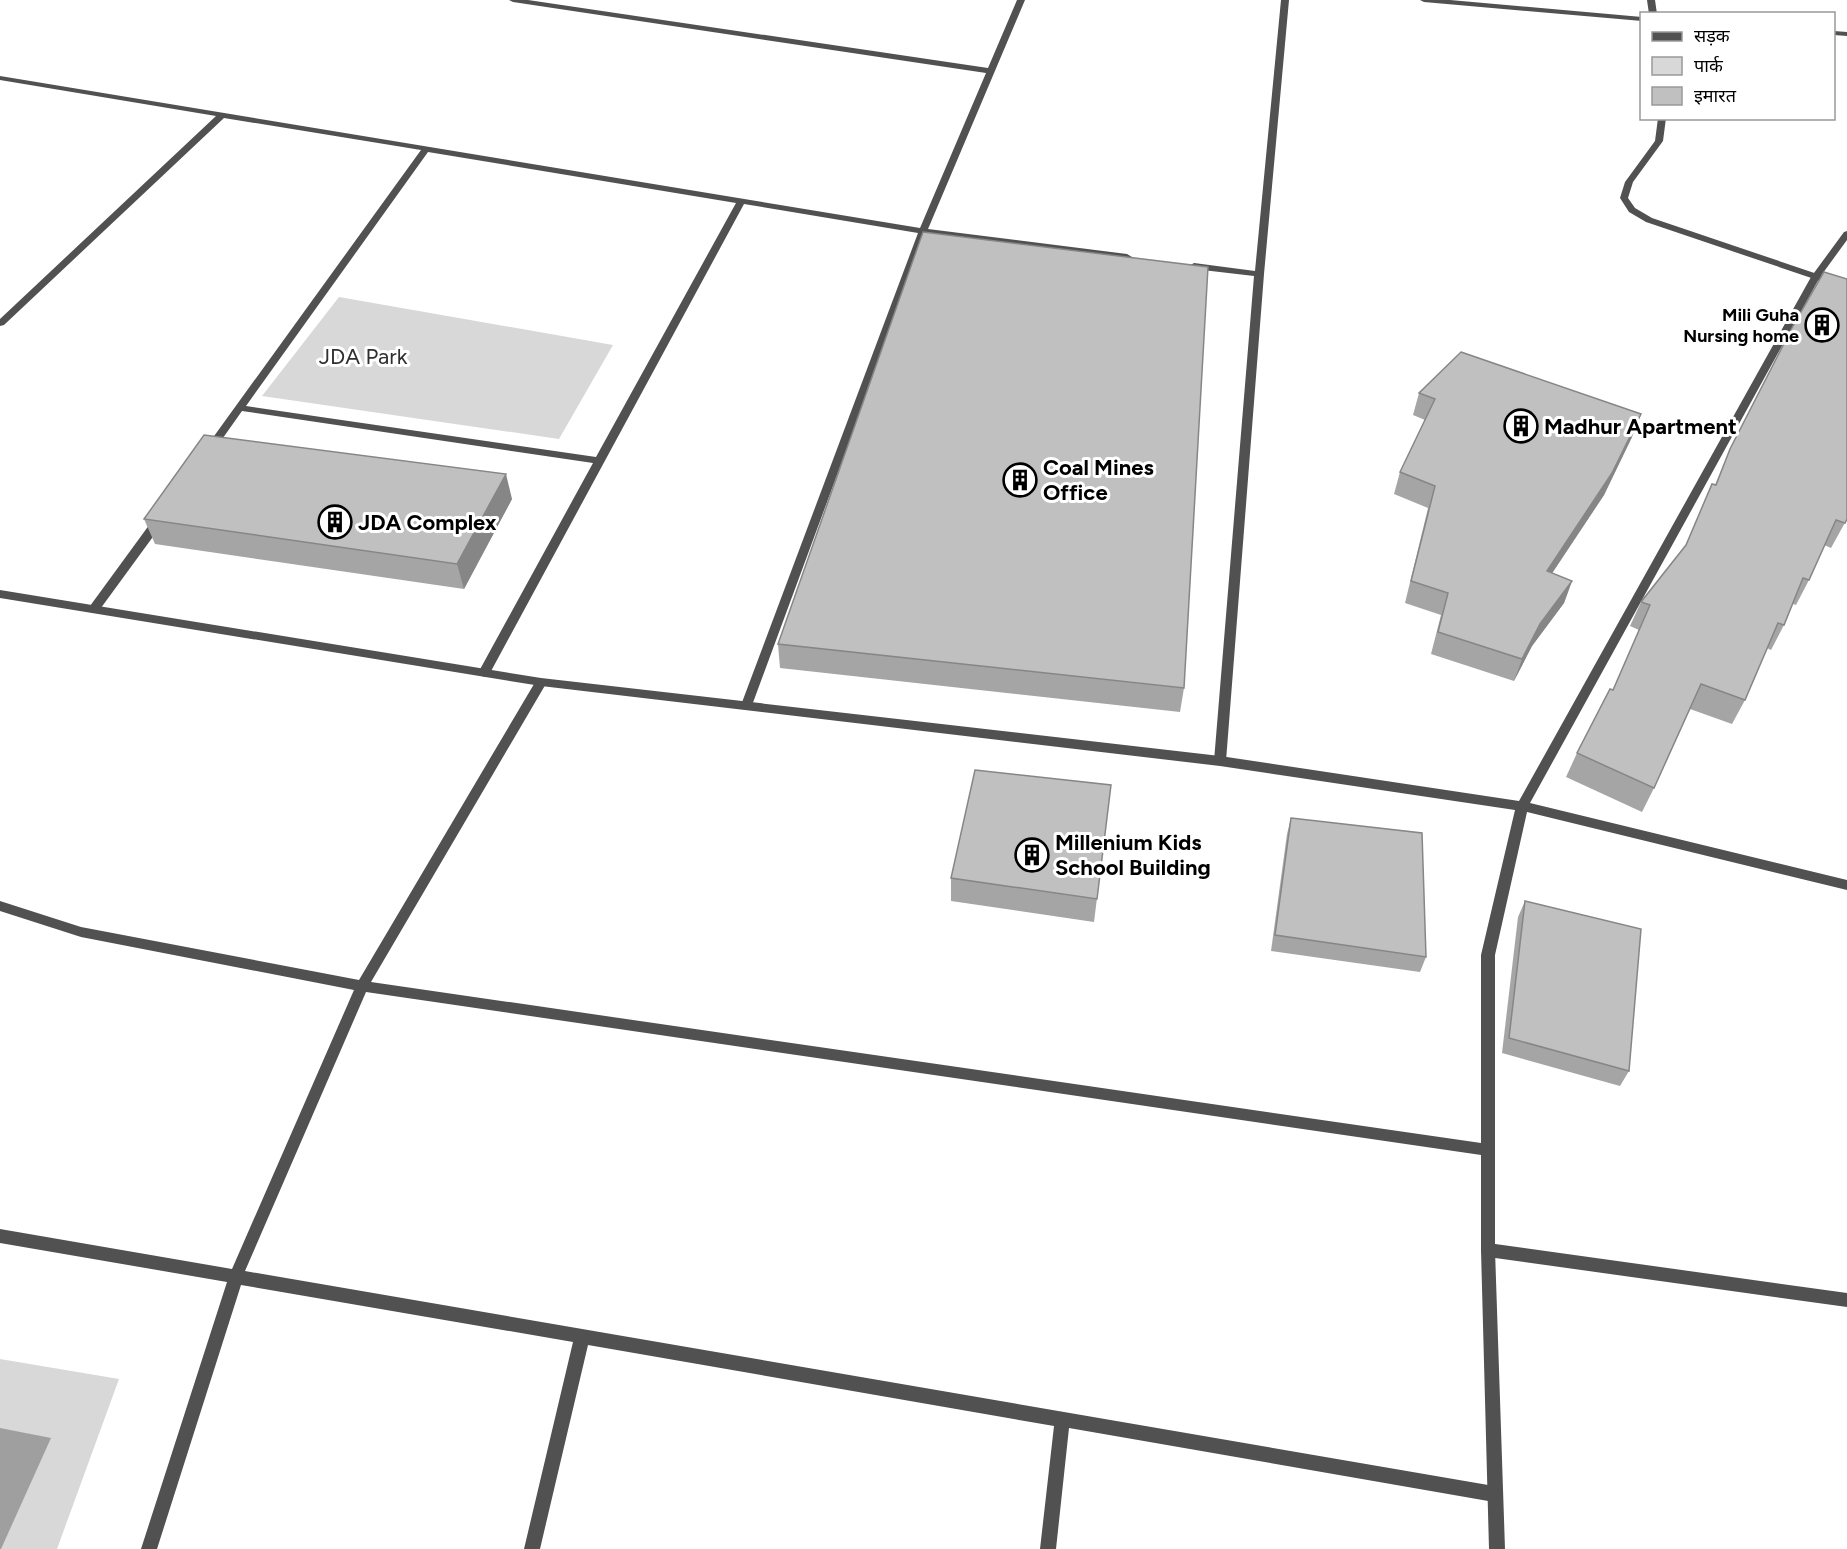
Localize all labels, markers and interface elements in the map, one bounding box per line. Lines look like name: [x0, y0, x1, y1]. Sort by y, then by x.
legend: [1640, 12, 1835, 120]
text: सड़क: [1694, 25, 1731, 47]
text: पार्क: [1694, 55, 1724, 77]
text: इमारत: [1694, 85, 1737, 107]
place label: Mili Guha Nursing home: [1683, 304, 1799, 347]
building icon: Mili Guha Nursing home: [1804, 307, 1840, 343]
park label: JDA Park: [319, 343, 408, 370]
building icon: Madhur Apartment: [1503, 408, 1539, 444]
place label: Madhur Apartment: [1544, 413, 1737, 440]
place label: Coal Mines Office: [1043, 454, 1154, 506]
building icon: Coal Mines Office: [1002, 462, 1038, 498]
building icon: JDA Complex: [317, 504, 353, 540]
place label: JDA Complex: [358, 509, 497, 536]
place label: Millenium Kids School Building: [1055, 829, 1211, 881]
building icon: Millenium Kids School Building: [1014, 837, 1050, 873]

